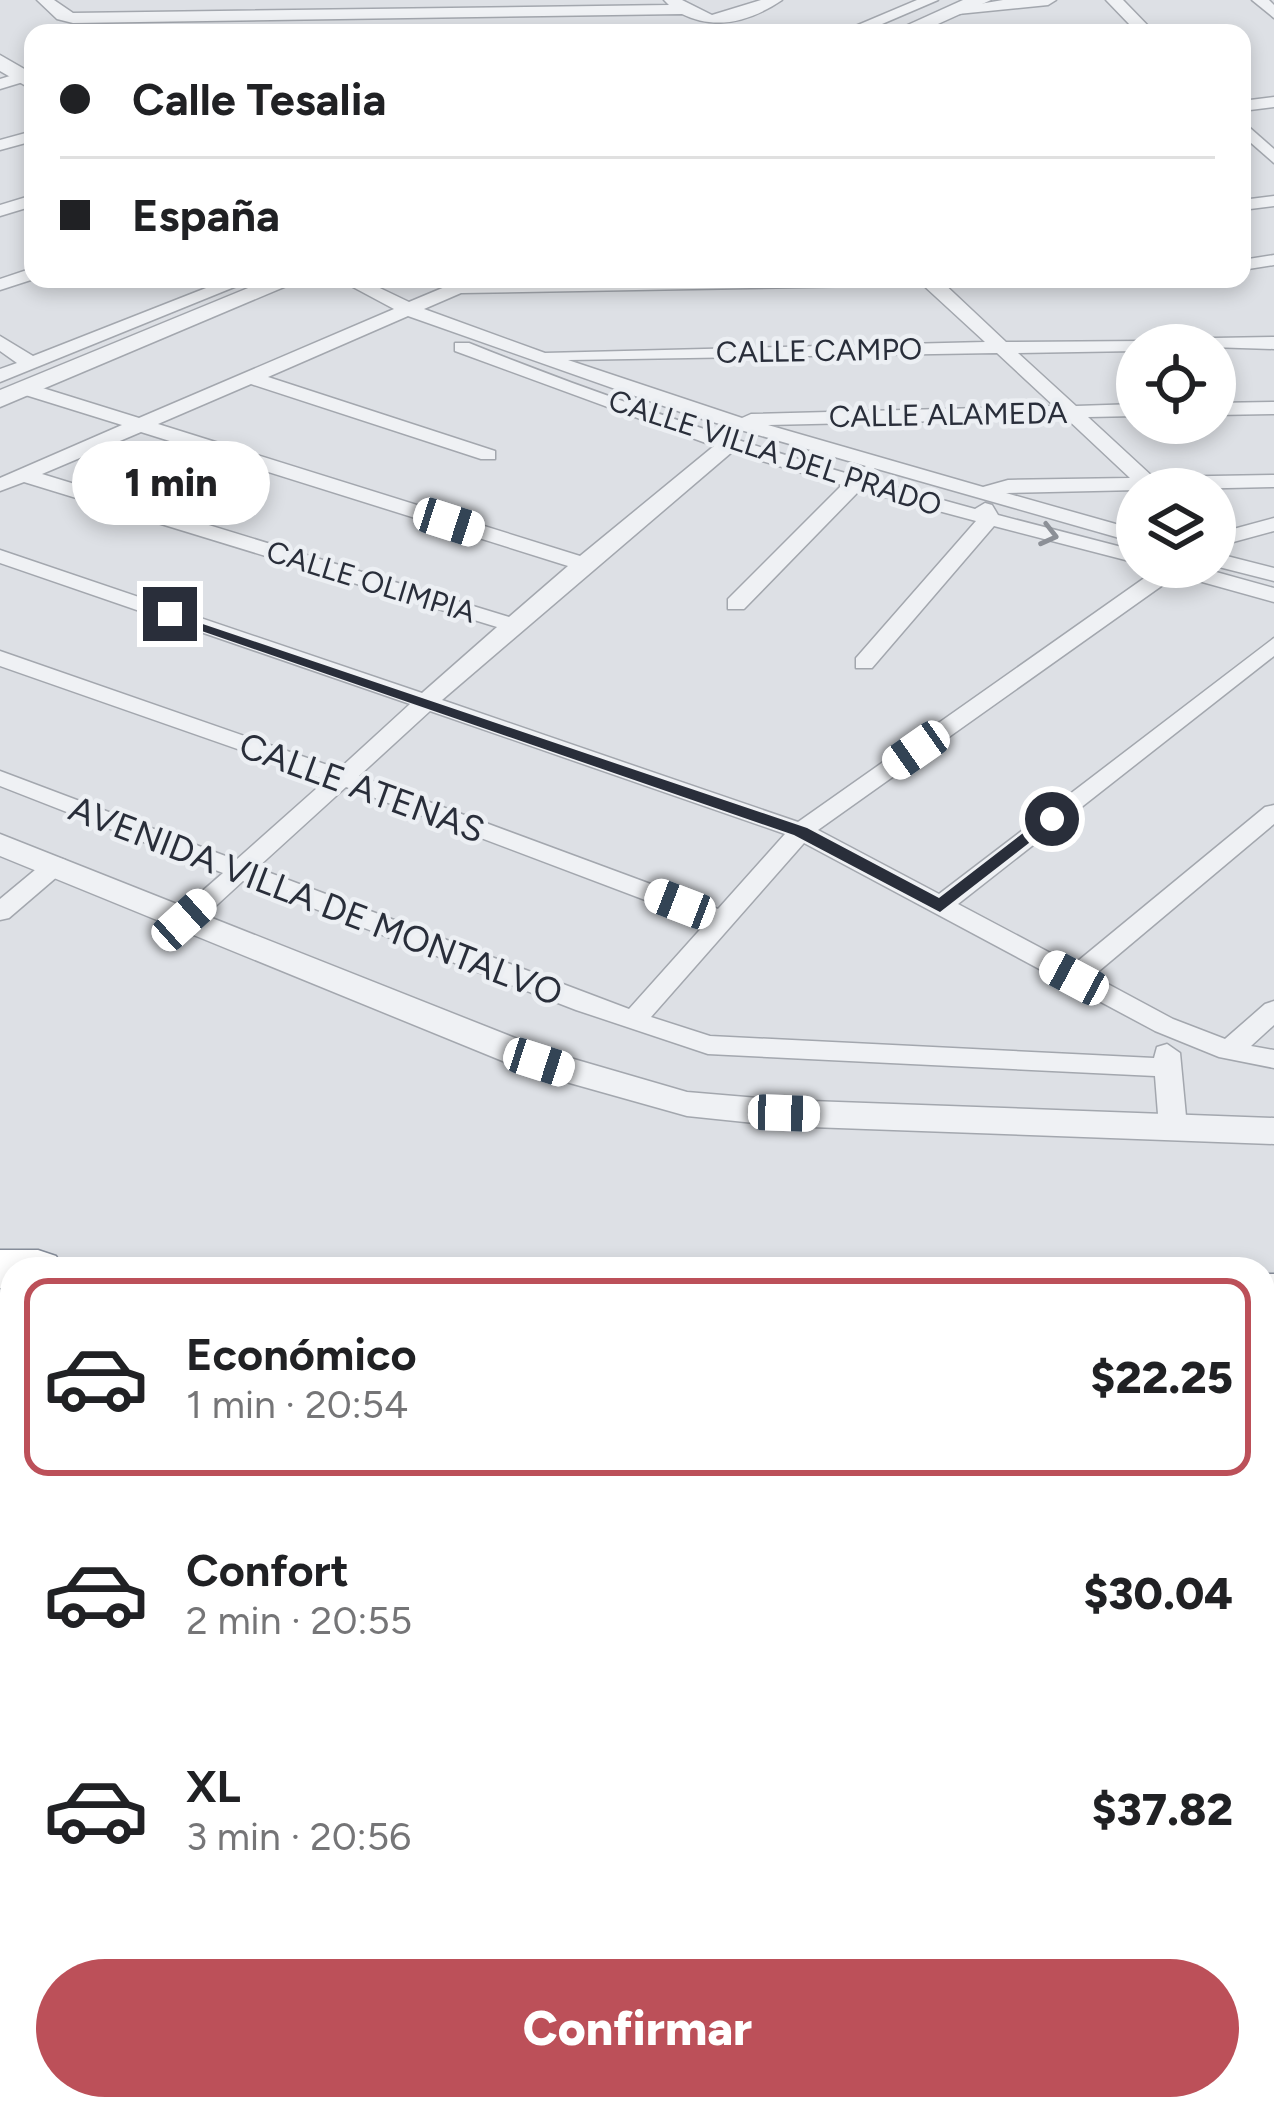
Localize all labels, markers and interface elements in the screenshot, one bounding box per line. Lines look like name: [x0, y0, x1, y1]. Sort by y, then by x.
text: Calle Tesalia: [132, 72, 386, 126]
text: España: [132, 188, 280, 242]
map controls: [1116, 324, 1236, 588]
button: locate: [1116, 324, 1236, 444]
street label: CALLE CAMPO: [716, 330, 922, 371]
street label: CALLE VILLA DEL PRADO: [604, 381, 946, 524]
street label: CALLE ALAMEDA: [828, 394, 1068, 435]
callout: 1 min: [71, 440, 269, 524]
text: 1 min: [124, 459, 218, 506]
button: layers: [1116, 468, 1236, 588]
car: [409, 494, 489, 550]
one-way arrow: [1038, 520, 1059, 545]
street label: CALLE OLIMPIA: [262, 532, 481, 631]
route end: [143, 587, 197, 641]
car: [876, 715, 956, 785]
street label: CALLE ATENAS: [234, 723, 490, 852]
street label: AVENIDA VILLA DE MONTALVO: [63, 786, 568, 1015]
route start: [1025, 792, 1079, 846]
car: [640, 874, 720, 934]
car: [145, 883, 223, 957]
car: [1034, 945, 1114, 1011]
car: [499, 1034, 579, 1090]
car: [747, 1094, 821, 1132]
icon: car: [42, 1323, 150, 1431]
text: Económico: [186, 1327, 417, 1381]
text: $22.25: [1091, 1350, 1233, 1404]
text: 1 min · 20:54: [186, 1381, 408, 1428]
icon: car: [42, 1539, 150, 1647]
text: Confort: [186, 1543, 349, 1597]
text: $30.04: [1084, 1566, 1233, 1620]
text: 2 min · 20:55: [186, 1597, 412, 1644]
icon: car: [42, 1755, 150, 1863]
text: XL: [186, 1759, 241, 1813]
text: $37.82: [1092, 1782, 1233, 1836]
text: 3 min · 20:56: [186, 1813, 411, 1860]
button: Confirmar: [36, 1959, 1239, 2097]

